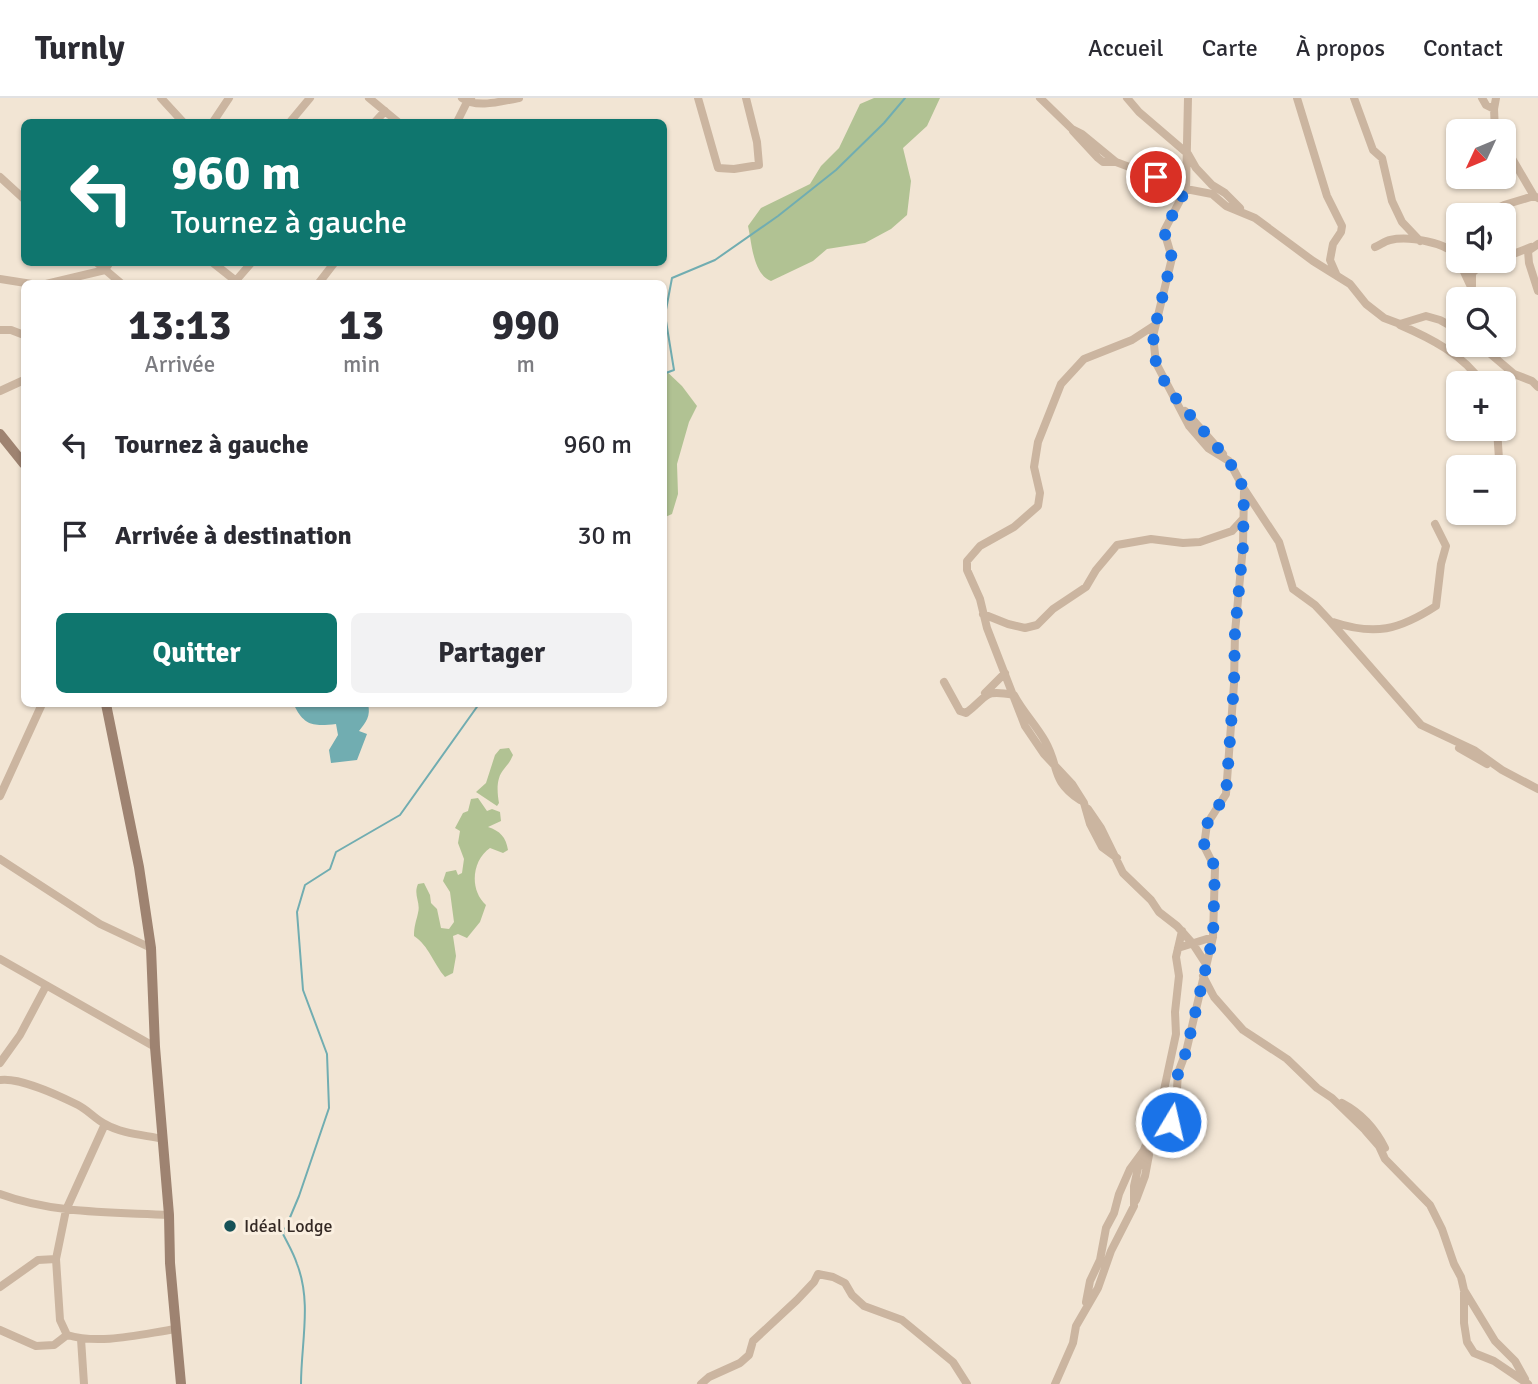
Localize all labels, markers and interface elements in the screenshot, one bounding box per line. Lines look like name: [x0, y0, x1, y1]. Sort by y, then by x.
text: Turnly: [35, 28, 125, 69]
text: Accueil: [1088, 33, 1164, 63]
text: Carte: [1202, 33, 1258, 63]
text: À propos: [1296, 33, 1385, 63]
text: Contact: [1423, 33, 1503, 63]
north arrow: [1446, 119, 1516, 189]
map controls: [1446, 119, 1516, 525]
text: 960 m: [171, 143, 301, 203]
icon: left: [56, 147, 147, 238]
pin: [1126, 147, 1186, 207]
icon: arrive: [1137, 158, 1175, 196]
text: Tournez à gauche: [171, 203, 407, 242]
button: sound: [1446, 203, 1516, 273]
button: search: [1446, 287, 1516, 357]
text: 13:13: [128, 300, 231, 351]
text: 13: [339, 300, 384, 351]
text: 990: [492, 300, 560, 351]
text: Arrivée: [145, 350, 215, 379]
text: min: [343, 350, 380, 379]
text: m: [516, 350, 535, 379]
button: +: [1446, 371, 1516, 441]
icon: left: [56, 426, 94, 464]
text: Tournez à gauche: [115, 429, 309, 461]
text: 960 m: [563, 429, 632, 461]
button: −: [1446, 455, 1516, 525]
icon: arrive: [56, 517, 94, 555]
text: Arrivée à destination: [115, 520, 352, 552]
text: 30 m: [577, 520, 632, 552]
button: Quitter: [56, 613, 337, 693]
button: Partager: [351, 613, 632, 693]
position arrow: [1134, 1085, 1208, 1159]
place label: Idéal Lodge: [244, 1215, 333, 1237]
marker: Idéal Lodge: [222, 1218, 238, 1234]

